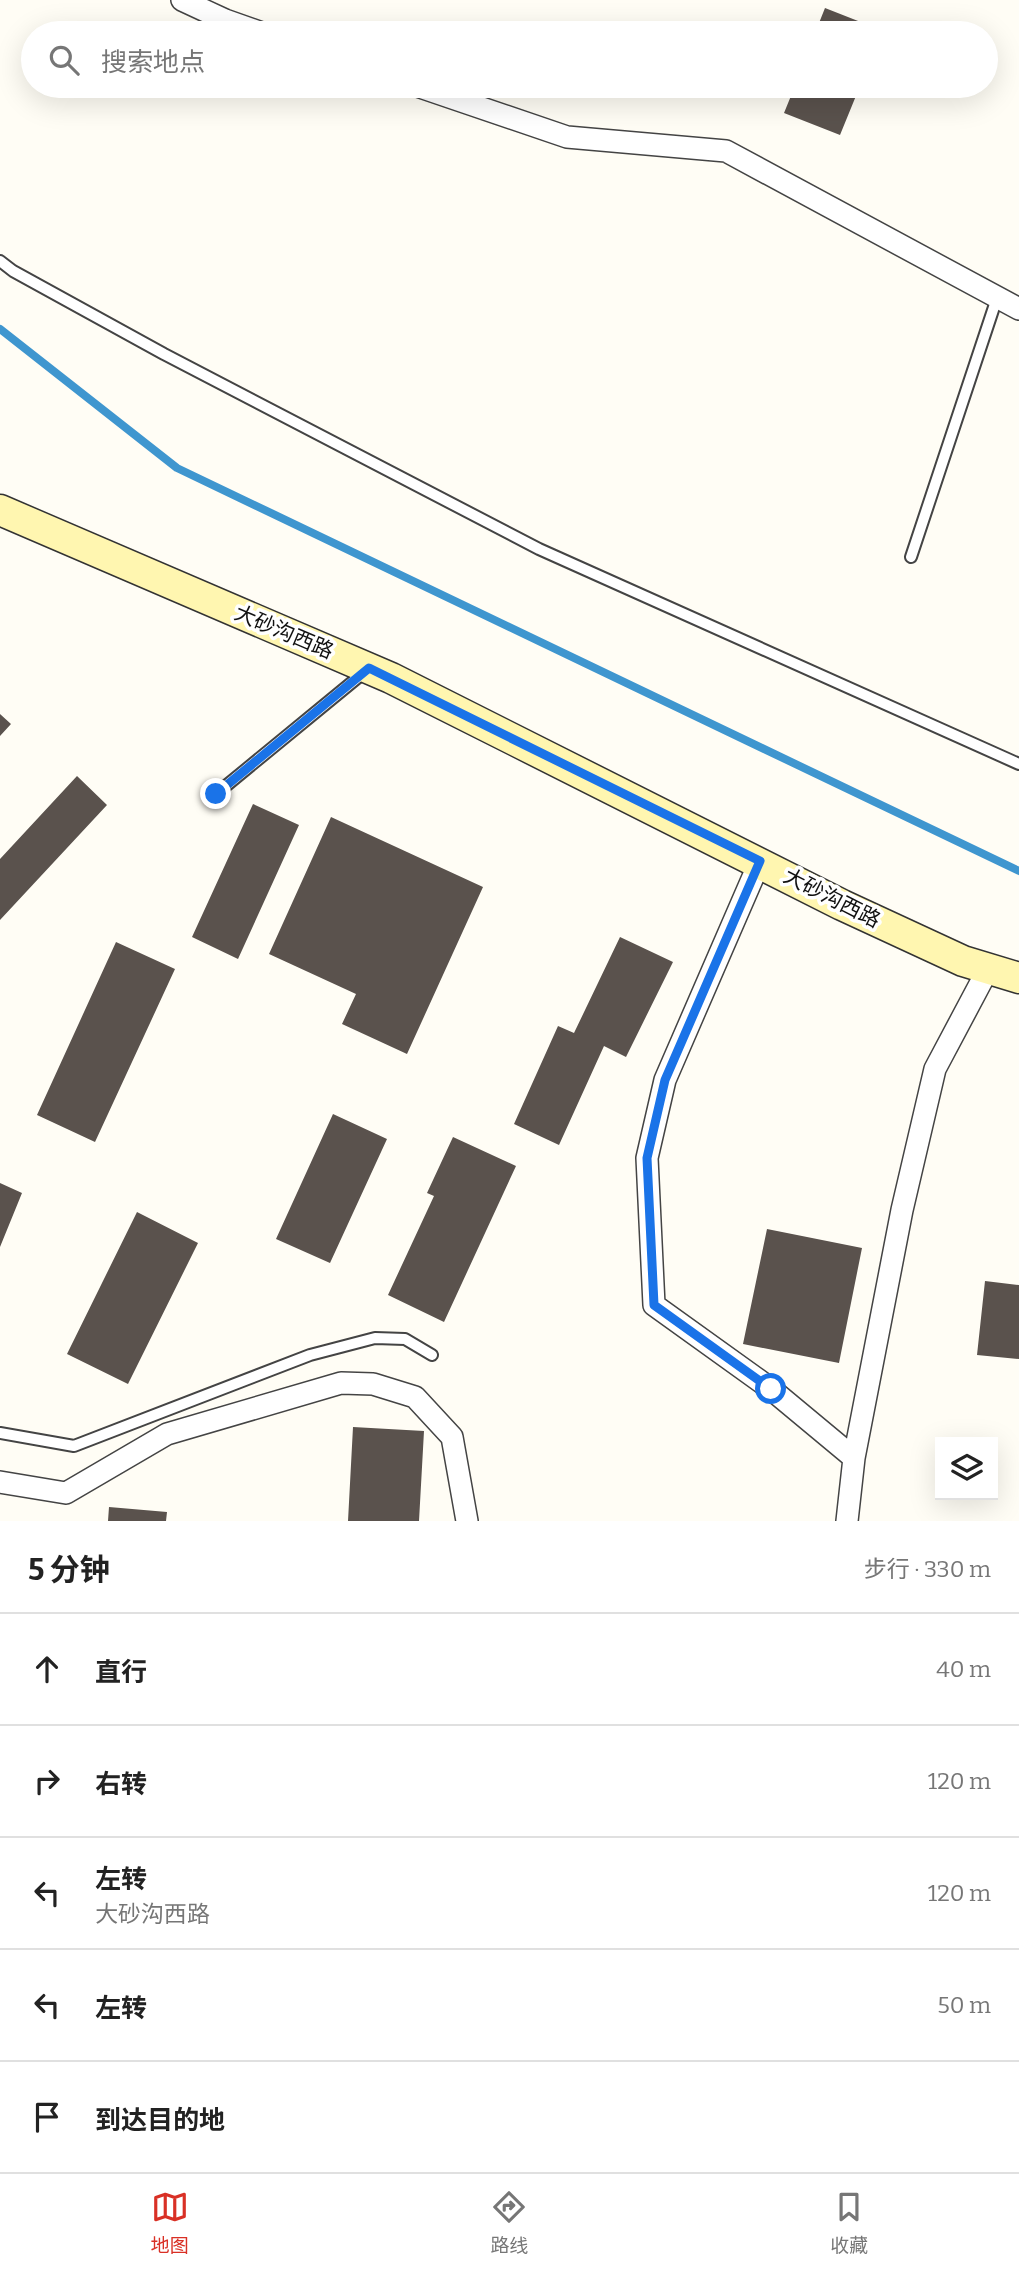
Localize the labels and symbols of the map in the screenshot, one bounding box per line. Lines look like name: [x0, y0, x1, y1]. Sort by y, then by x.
street label: 大砂沟西路: [231, 600, 337, 664]
route end: [200, 778, 231, 809]
street label: 大砂沟西路: [779, 863, 885, 933]
route start: [755, 1373, 786, 1404]

